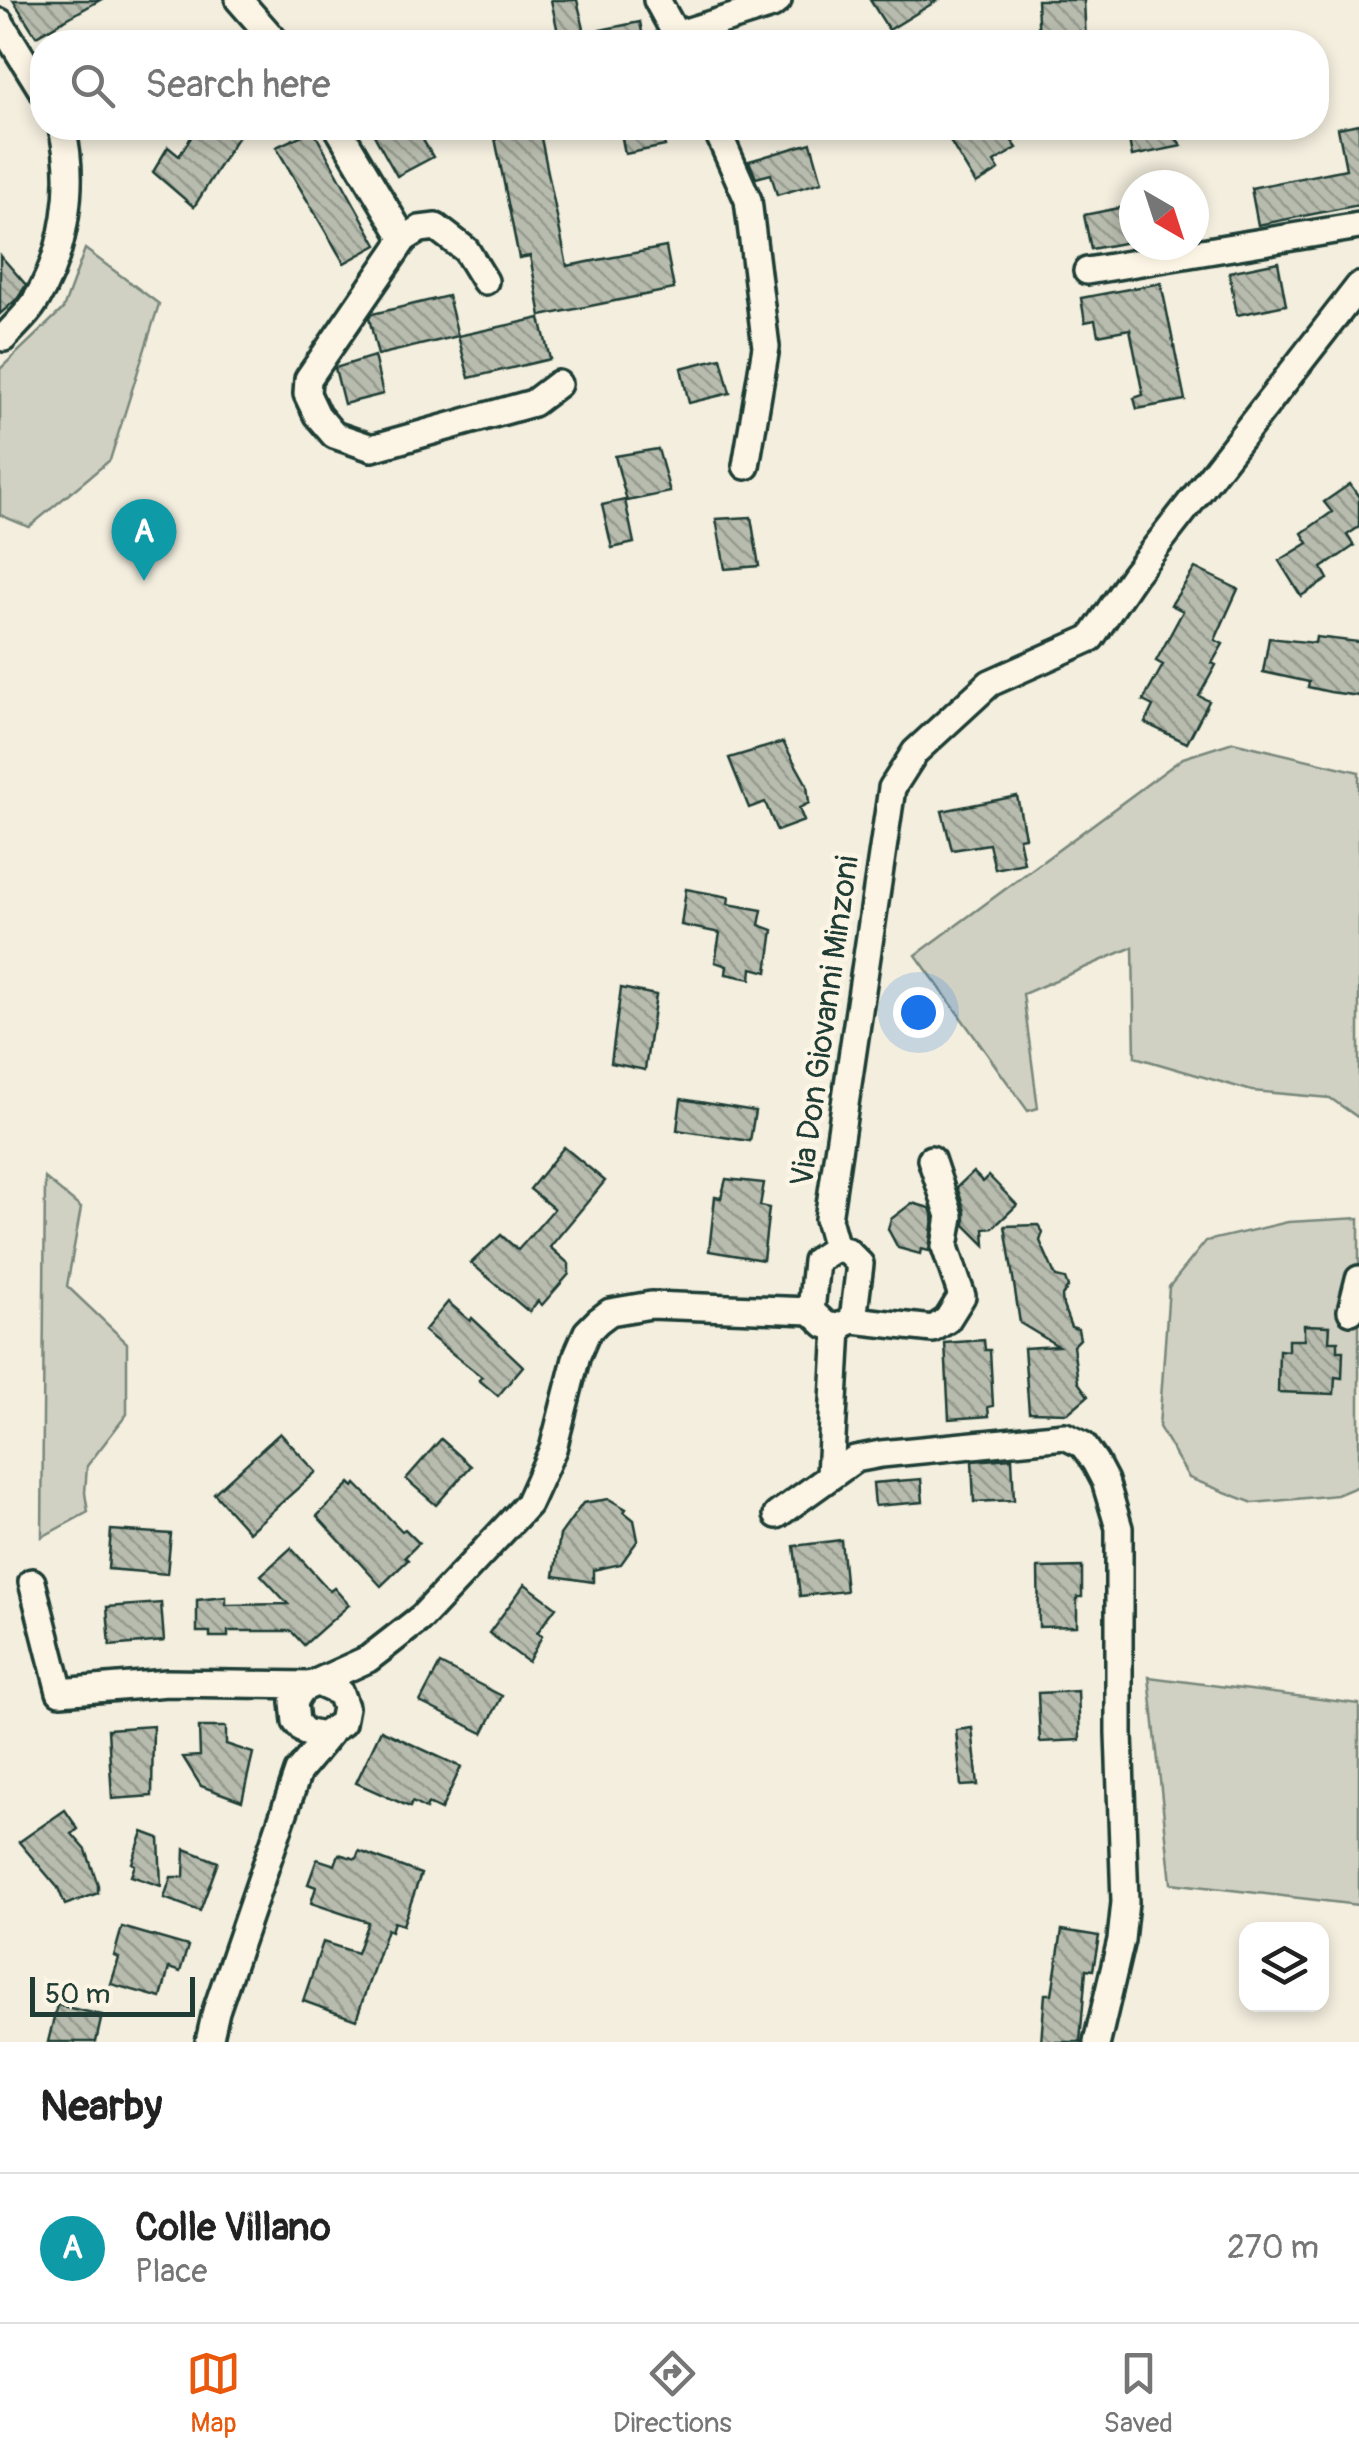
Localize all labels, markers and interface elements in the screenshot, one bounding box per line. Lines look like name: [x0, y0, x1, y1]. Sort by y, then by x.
search box: [30, 30, 1329, 140]
icon: search: [65, 58, 120, 113]
text: Search here: [145, 61, 331, 109]
north arrow: [1119, 170, 1209, 260]
pin: A: [112, 498, 176, 581]
street label: Via Don Giovanni Minzoni: [782, 853, 868, 1189]
your location: [893, 987, 944, 1038]
map controls: [1239, 1922, 1329, 2012]
button: layers: [1239, 1922, 1329, 2012]
scale bar: [30, 1972, 195, 2016]
text: 50 m: [45, 1977, 110, 2012]
text: Nearby: [40, 2081, 162, 2133]
text: Colle Villano: [135, 2204, 331, 2252]
text: A: [62, 2228, 83, 2268]
text: 270 m: [1227, 2228, 1319, 2268]
text: Place: [135, 2252, 207, 2292]
tab: Map: [186, 2346, 241, 2441]
tab: Directions: [613, 2346, 732, 2441]
tab: Saved: [1104, 2346, 1173, 2441]

